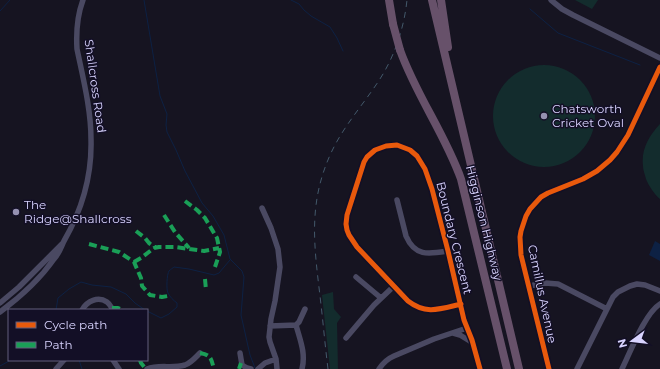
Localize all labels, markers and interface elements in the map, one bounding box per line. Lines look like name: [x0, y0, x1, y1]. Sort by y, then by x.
street label: Shallcross Road: [82, 38, 109, 134]
place label: Chatsworth Cricket Oval: [552, 101, 624, 130]
marker: Chatsworth Cricket Oval: [539, 111, 549, 121]
street label: Higginson Highway: [463, 164, 506, 283]
street label: Boundary Crescent: [433, 180, 476, 296]
place label: The Ridge@Shallcross: [24, 197, 132, 226]
marker: The Ridge@Shallcross: [11, 207, 21, 217]
street label: Camillus Avenue: [525, 243, 560, 344]
legend: [8, 309, 148, 361]
text: Cycle path: [44, 317, 107, 332]
north arrow: [612, 321, 652, 361]
text: Path: [44, 337, 73, 352]
text: N: [614, 337, 630, 350]

